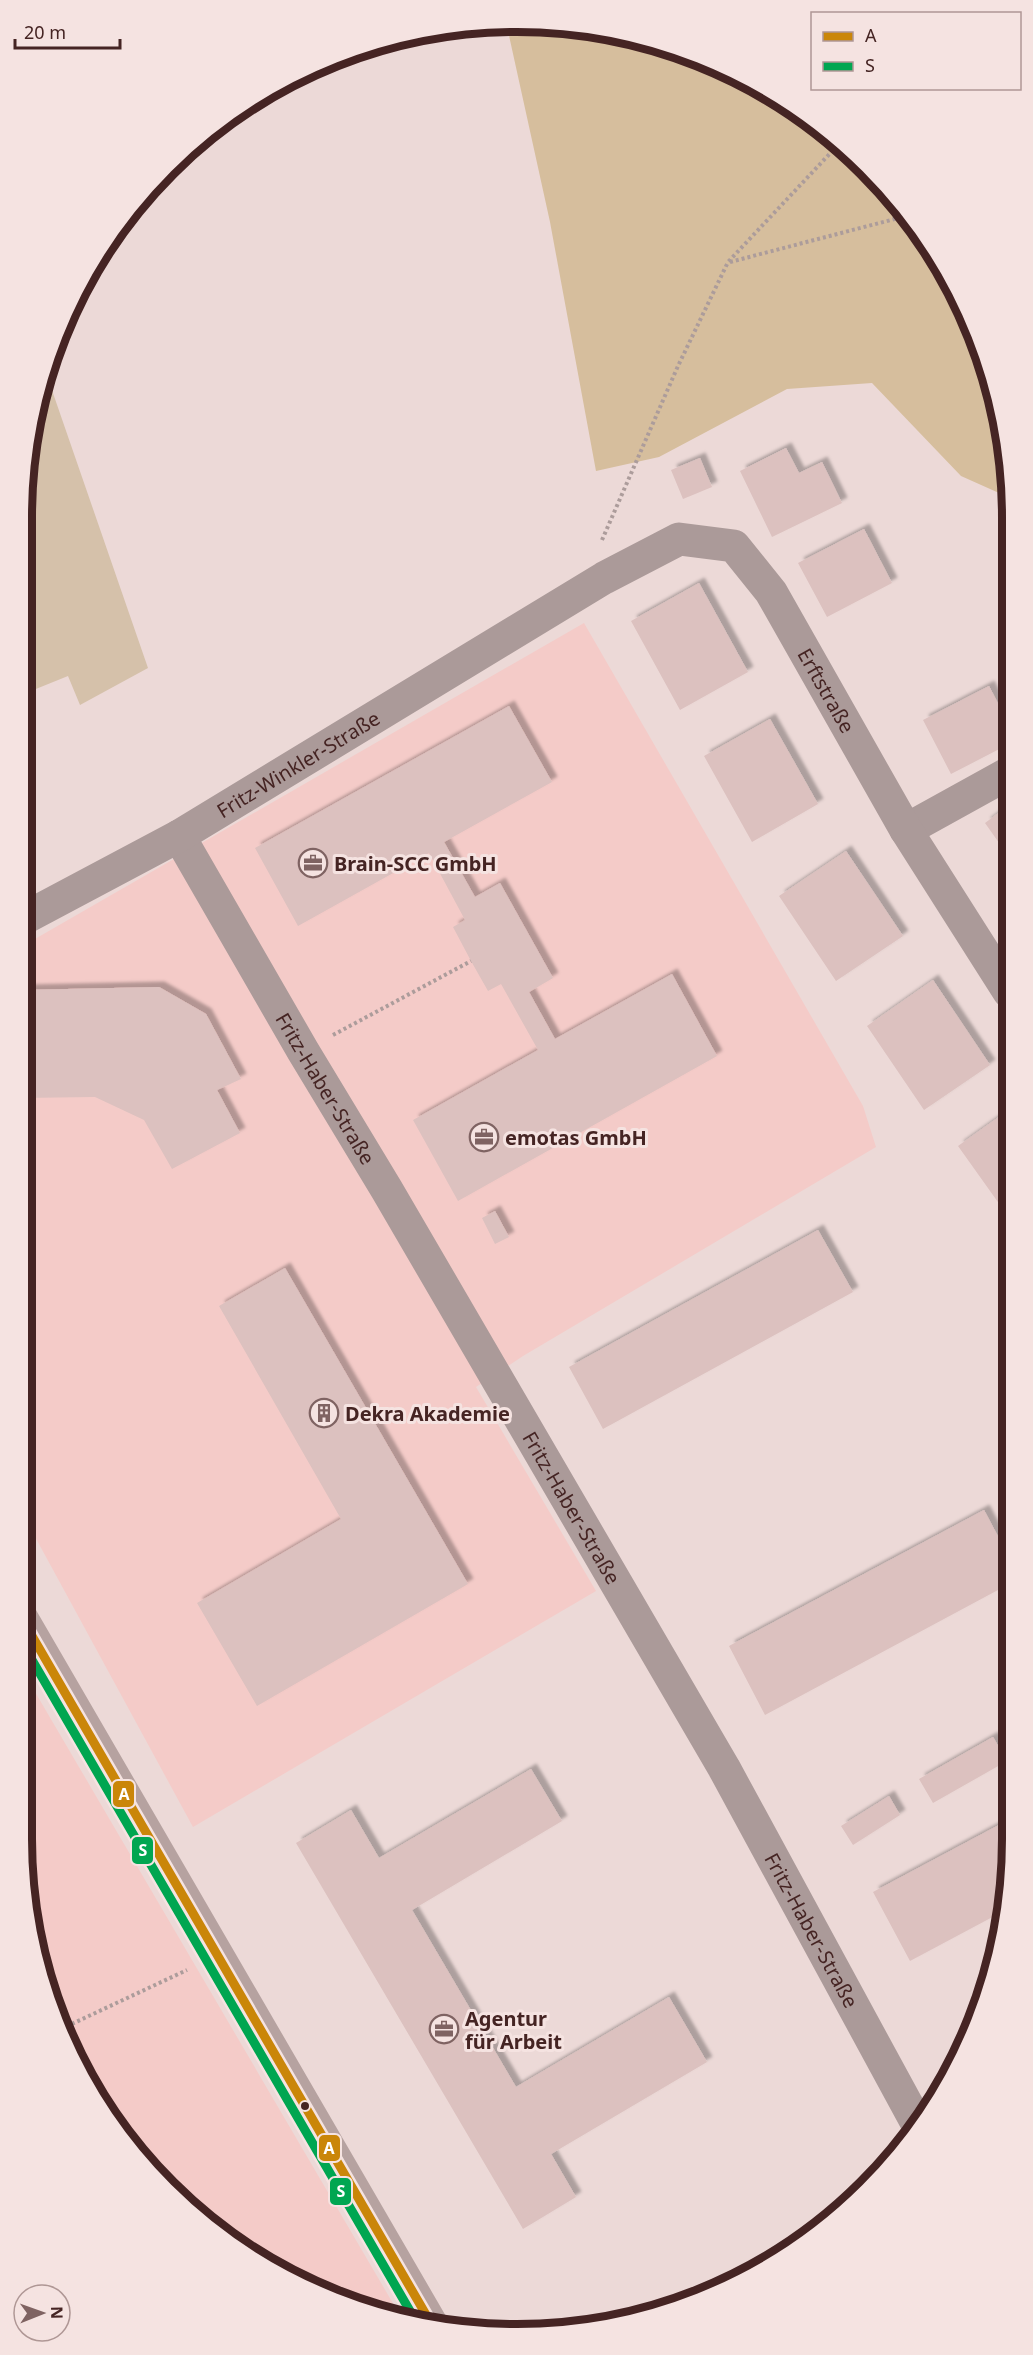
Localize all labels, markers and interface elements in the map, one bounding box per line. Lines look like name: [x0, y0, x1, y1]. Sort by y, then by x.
scale bar: [15, 12, 120, 50]
legend: [811, 12, 1021, 90]
text: 20 m: [24, 20, 66, 44]
text: A: [865, 23, 877, 47]
text: S: [865, 53, 875, 77]
street label: Erftstraße: [792, 643, 861, 737]
street label: Fritz-Winkler-Straße: [211, 704, 384, 824]
office icon: Brain-SCC GmbH: [297, 847, 329, 879]
place label: Brain-SCC GmbH: [334, 850, 497, 877]
street label: Fritz-Haber-Straße: [270, 1007, 382, 1169]
office icon: emotas GmbH: [468, 1121, 500, 1153]
place label: emotas GmbH: [505, 1124, 647, 1151]
building icon: Dekra Akademie: [308, 1397, 340, 1429]
place label: Dekra Akademie: [345, 1400, 510, 1427]
street label: Fritz-Haber-Straße: [517, 1426, 627, 1589]
line badge: A: [112, 1780, 135, 1808]
text: A: [118, 1783, 130, 1805]
line badge: S: [131, 1836, 154, 1865]
text: S: [139, 1839, 148, 1861]
street label: Fritz-Haber-Straße: [759, 1848, 865, 2012]
place label: Agentur für Arbeit: [465, 2005, 562, 2055]
office icon: Agentur für Arbeit: [428, 2013, 460, 2045]
unlabelled marker: [299, 2100, 311, 2112]
line badge: A: [318, 2134, 341, 2162]
text: A: [323, 2137, 335, 2159]
line badge: S: [329, 2177, 352, 2206]
text: S: [337, 2180, 346, 2202]
north arrow: [12, 2283, 72, 2343]
text: N: [46, 2306, 68, 2319]

